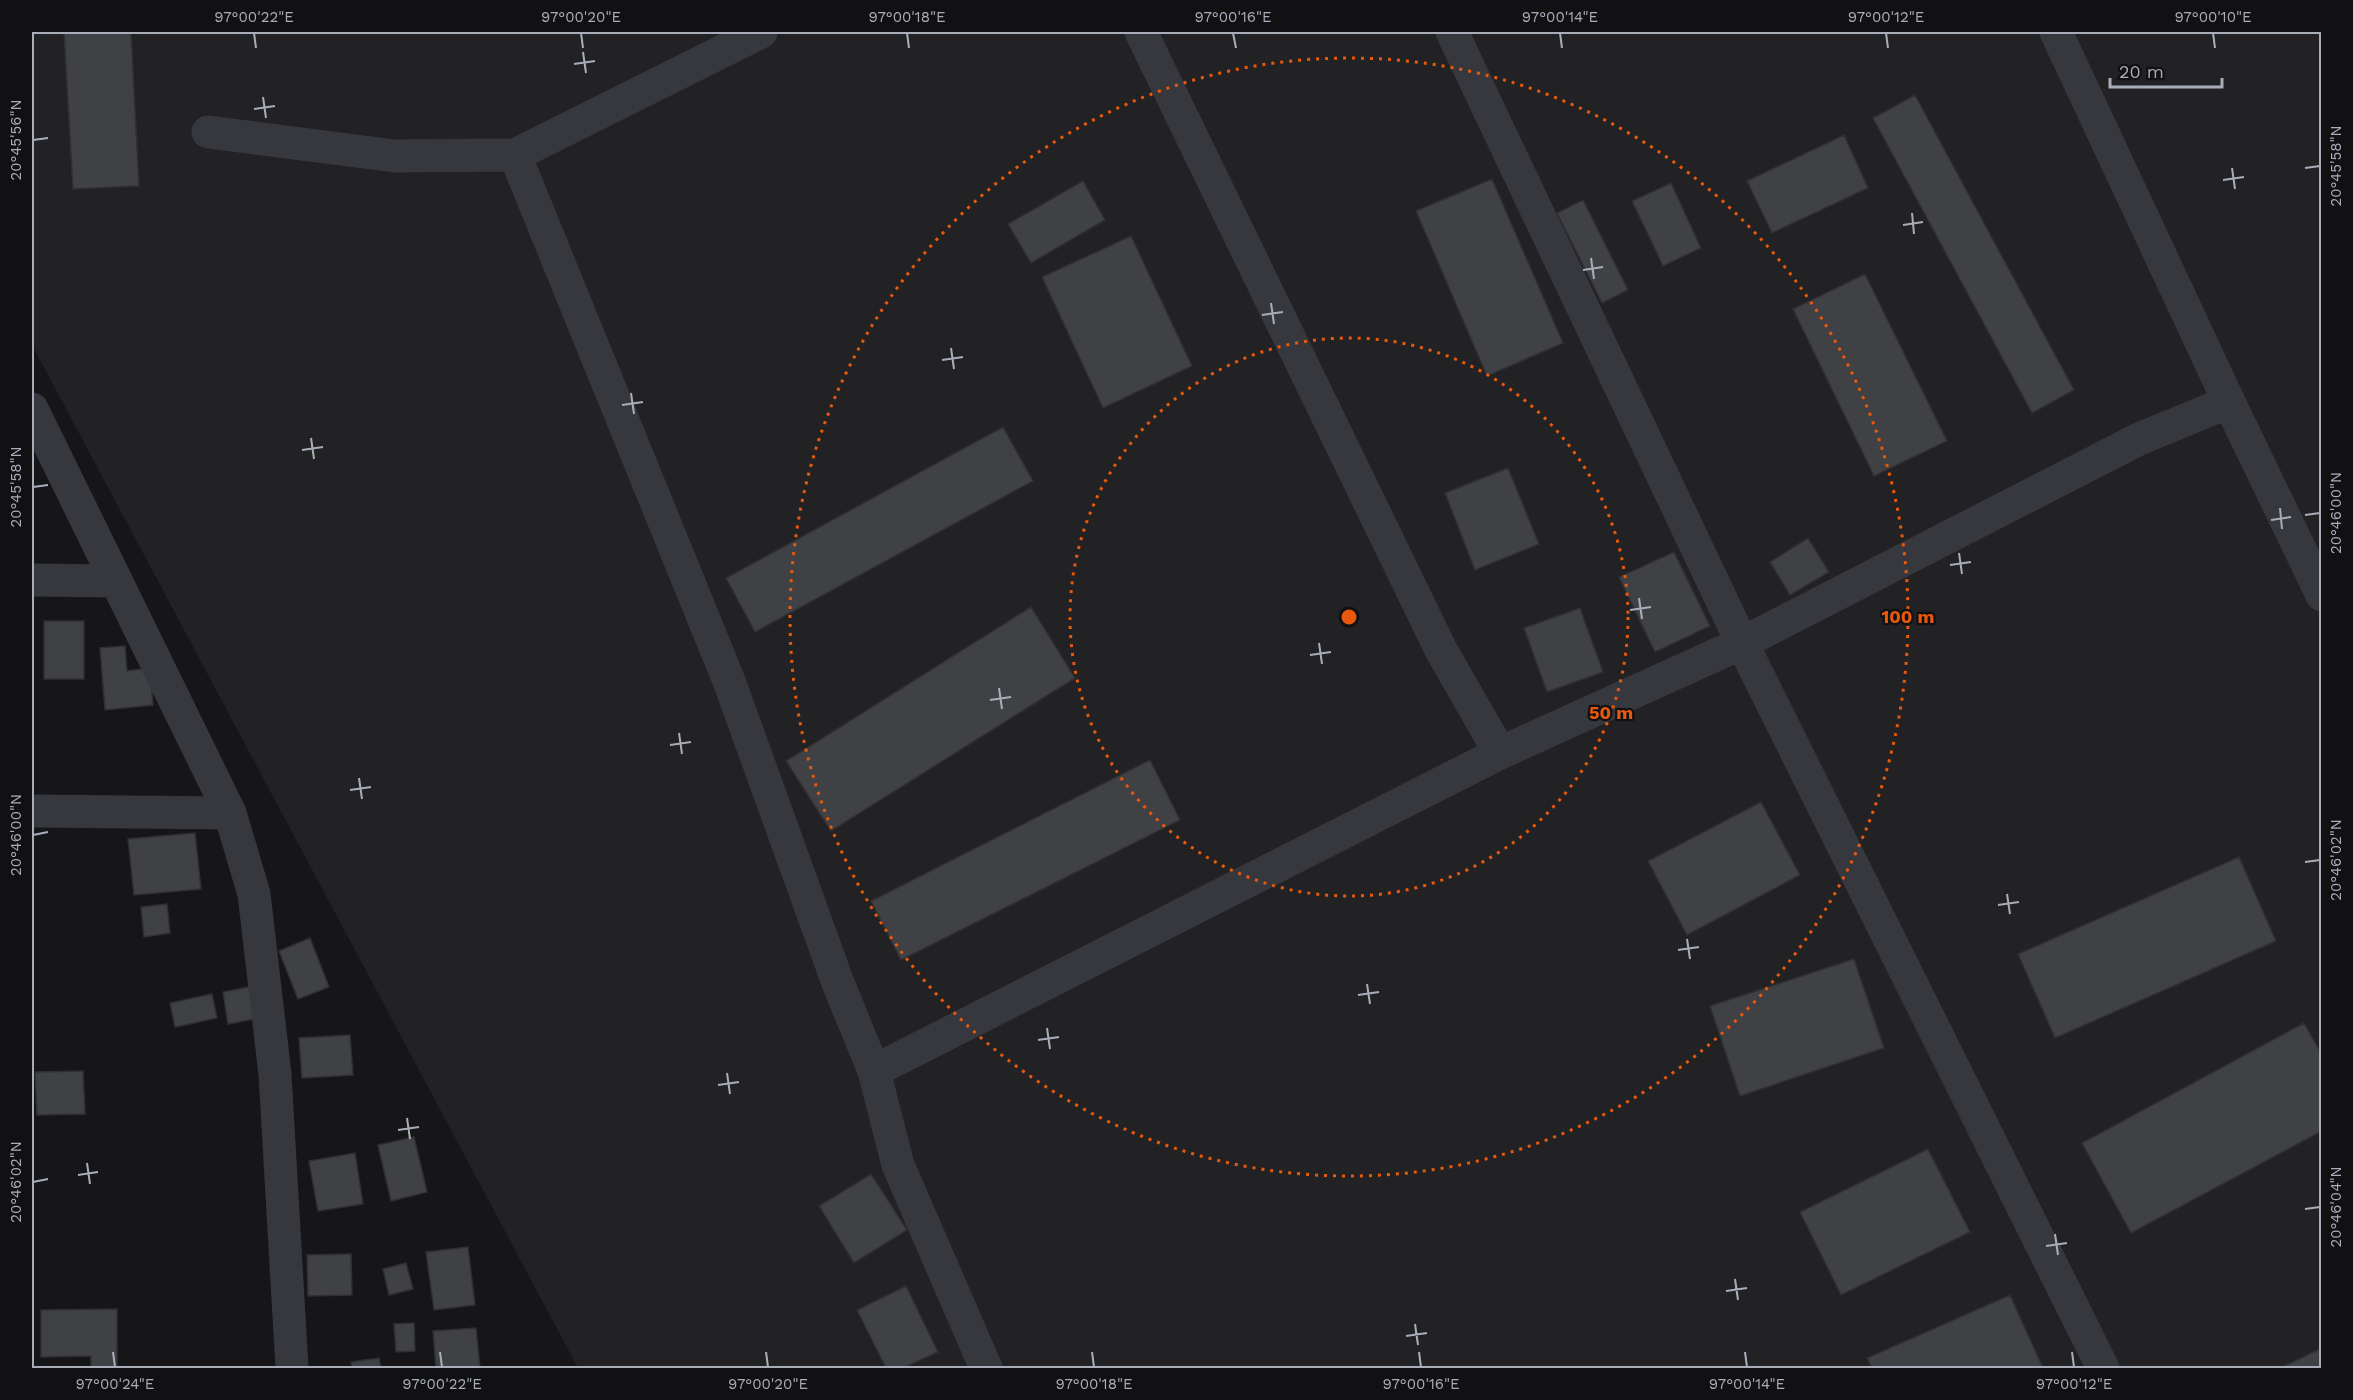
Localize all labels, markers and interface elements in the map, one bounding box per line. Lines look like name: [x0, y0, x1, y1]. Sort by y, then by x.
text: 97°00'22"E: [214, 8, 294, 26]
text: 97°00'20"E: [541, 8, 621, 26]
text: 97°00'18"E: [868, 8, 946, 26]
text: 97°00'16"E: [1194, 8, 1272, 26]
text: 97°00'14"E: [1522, 8, 1598, 26]
text: 97°00'12"E: [1848, 8, 1924, 26]
text: 97°00'10"E: [2174, 8, 2252, 26]
scale bar: [2110, 51, 2222, 89]
text: 20 m: [2119, 61, 2164, 82]
text: 20°45'56"N: [7, 100, 25, 180]
text: 20°45'58"N: [2327, 125, 2345, 207]
text: 20°45'58"N: [7, 446, 25, 528]
text: 20°46'00"N: [2327, 472, 2345, 554]
text: 100 m: [1881, 606, 1935, 627]
centre of rings: [1339, 607, 1359, 627]
text: 50 m: [1589, 702, 1633, 723]
text: 20°46'00"N: [7, 794, 25, 876]
text: 20°46'02"N: [2327, 819, 2345, 901]
text: 20°46'02"N: [7, 1141, 25, 1223]
text: 20°46'04"N: [2327, 1166, 2345, 1248]
text: 97°00'24"E: [76, 1375, 154, 1393]
text: 97°00'22"E: [402, 1375, 482, 1393]
text: 97°00'20"E: [728, 1375, 808, 1393]
text: 97°00'18"E: [1055, 1375, 1133, 1393]
text: 97°00'16"E: [1382, 1375, 1460, 1393]
text: 97°00'14"E: [1709, 1375, 1785, 1393]
text: 97°00'12"E: [2036, 1375, 2112, 1393]

